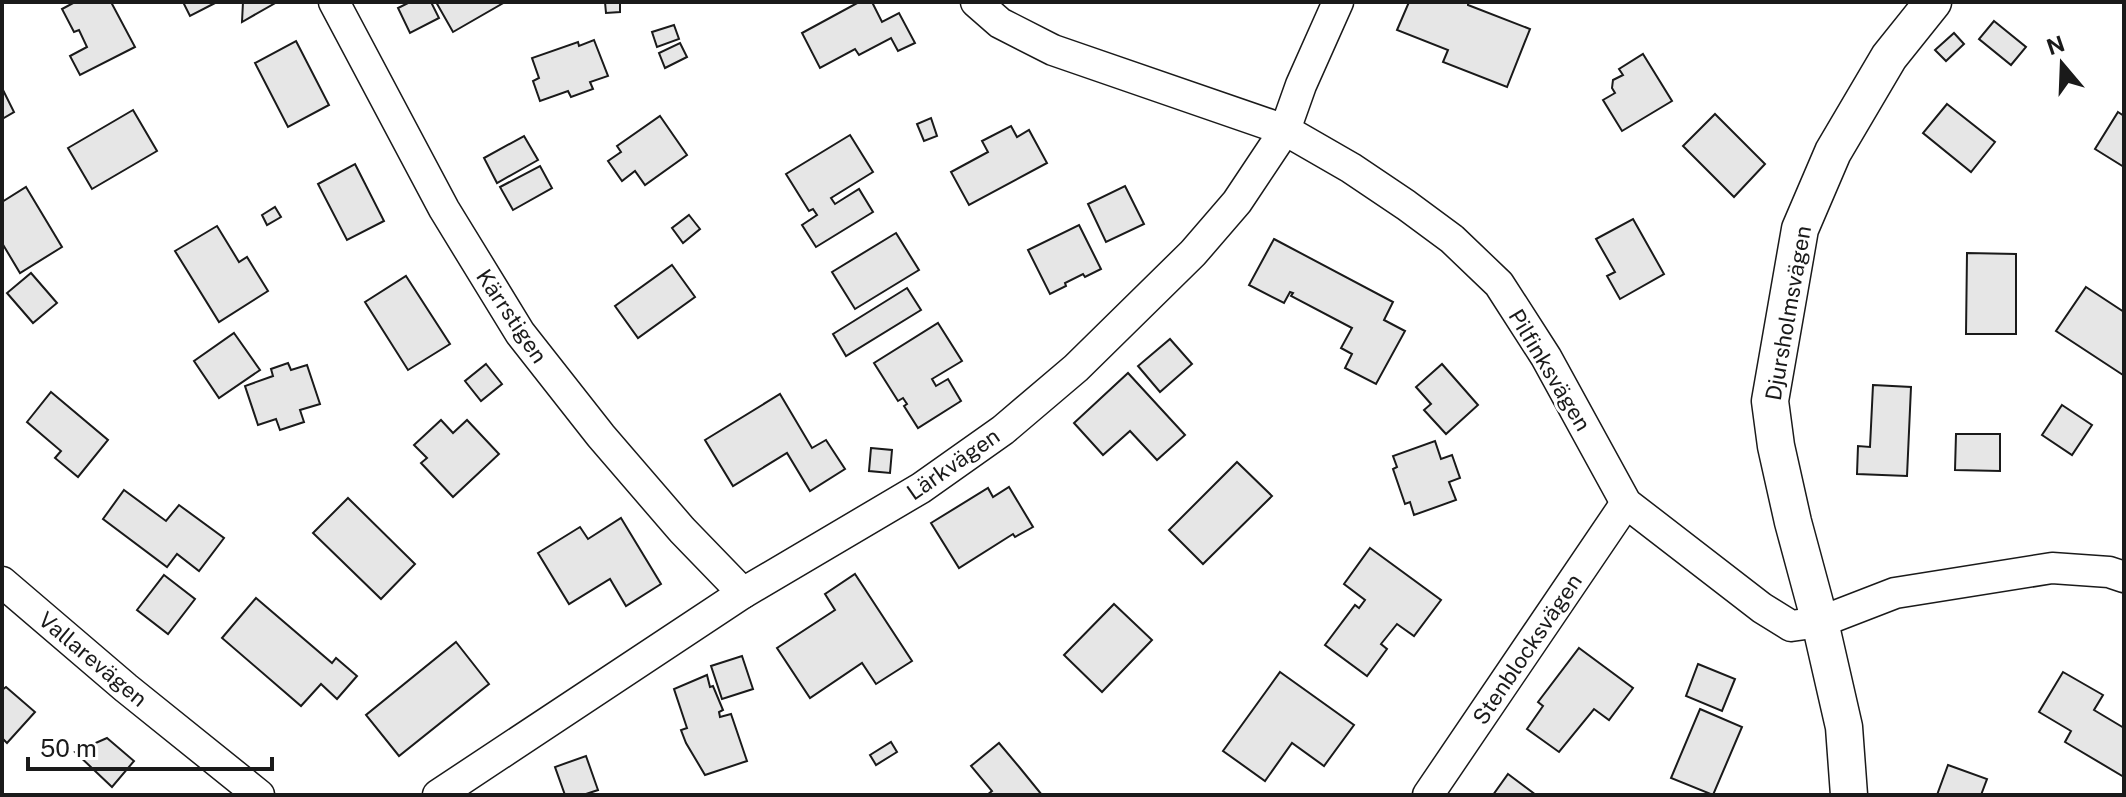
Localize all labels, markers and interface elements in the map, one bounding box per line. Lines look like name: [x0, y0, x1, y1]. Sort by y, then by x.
north arrow: [2022, 24, 2102, 104]
text: N: [2043, 30, 2068, 60]
street label: Djursholmsvägen: [1760, 224, 1816, 402]
street label: Kärrstigen: [471, 264, 553, 368]
street label: Pilfinksvägen: [1504, 305, 1596, 435]
street label: Lärkvägen: [902, 423, 1004, 505]
street label: Stenblocksvägen: [1467, 569, 1587, 729]
street label: Vallarevägen: [34, 606, 152, 712]
scale bar: [28, 721, 272, 771]
text: 50 m: [40, 734, 97, 762]

